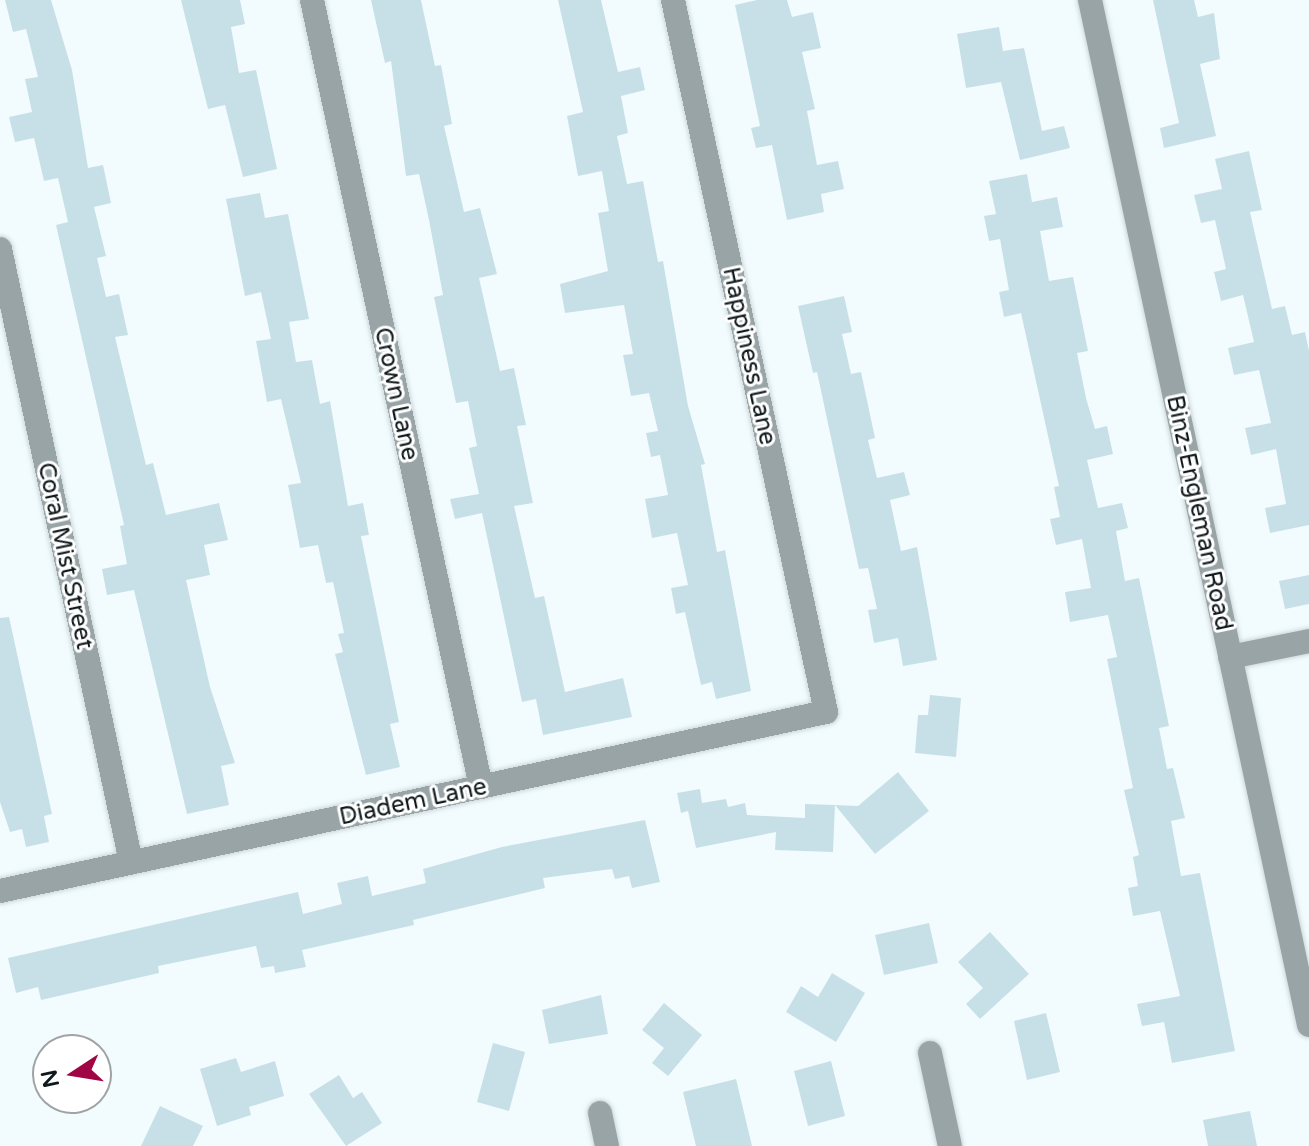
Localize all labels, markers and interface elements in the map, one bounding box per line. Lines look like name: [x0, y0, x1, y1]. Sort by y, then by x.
street label: Happiness Lane: [716, 265, 782, 447]
street label: Crown Lane: [368, 325, 424, 463]
street label: Binz-Engleman Road: [1160, 393, 1238, 633]
street label: Coral Mist Street: [31, 460, 99, 652]
street label: Diadem Lane: [337, 772, 489, 832]
north arrow: [32, 1034, 112, 1114]
text: N: [36, 1067, 65, 1090]

